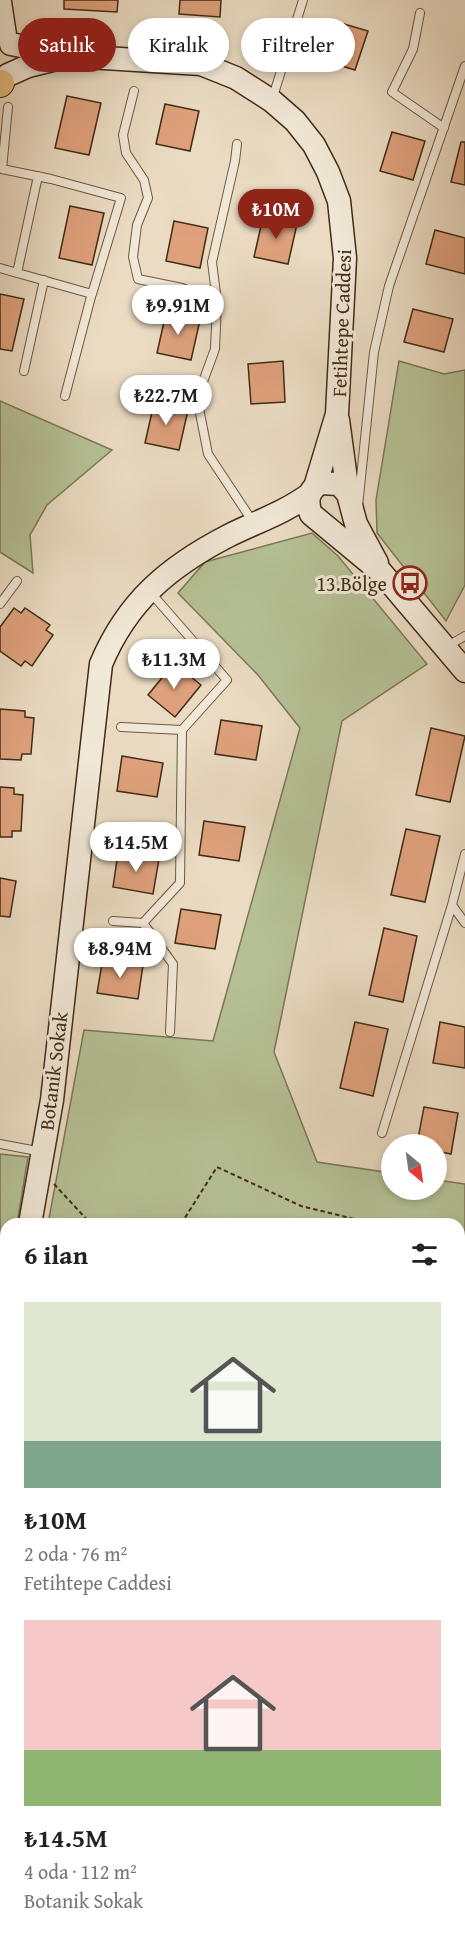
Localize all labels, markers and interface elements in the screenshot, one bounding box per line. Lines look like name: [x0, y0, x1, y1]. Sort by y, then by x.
chip: Satılık: [18, 18, 116, 72]
chip: Kiralık: [128, 18, 229, 72]
chip: Filtreler: [241, 18, 355, 72]
pin: ₺10M: [240, 189, 312, 240]
text: ₺10M: [252, 194, 300, 223]
street label: Fetihtepe Caddesi: [324, 248, 358, 397]
pin: ₺9.91M: [129, 285, 227, 336]
text: ₺9.91M: [146, 290, 210, 319]
pin: ₺22.7M: [117, 375, 215, 426]
text: ₺22.7M: [134, 380, 198, 409]
bus stop icon: 13.Bölge: [392, 565, 428, 601]
place label: 13.Bölge: [316, 569, 387, 598]
pin: ₺11.3M: [125, 639, 223, 690]
text: ₺11.3M: [142, 644, 206, 673]
pin: ₺14.5M: [87, 822, 185, 873]
text: ₺14.5M: [104, 827, 168, 856]
pin: ₺8.94M: [71, 928, 169, 979]
text: ₺8.94M: [88, 933, 152, 962]
street label: Botanik Sokak: [31, 1009, 75, 1132]
north arrow: [381, 1134, 447, 1200]
map controls: [381, 1134, 447, 1200]
text: 6 ilan: [24, 1235, 88, 1274]
icon: filters: [408, 1238, 441, 1271]
icon: home: [179, 1341, 287, 1449]
text: ₺10M: [24, 1500, 87, 1539]
text: 2 oda · 76 m²: [24, 1539, 127, 1568]
text: Fetihtepe Caddesi: [24, 1568, 172, 1597]
icon: home: [179, 1659, 287, 1767]
text: ₺14.5M: [24, 1818, 108, 1857]
text: 4 oda · 112 m²: [24, 1857, 137, 1886]
text: Botanik Sokak: [24, 1886, 143, 1915]

